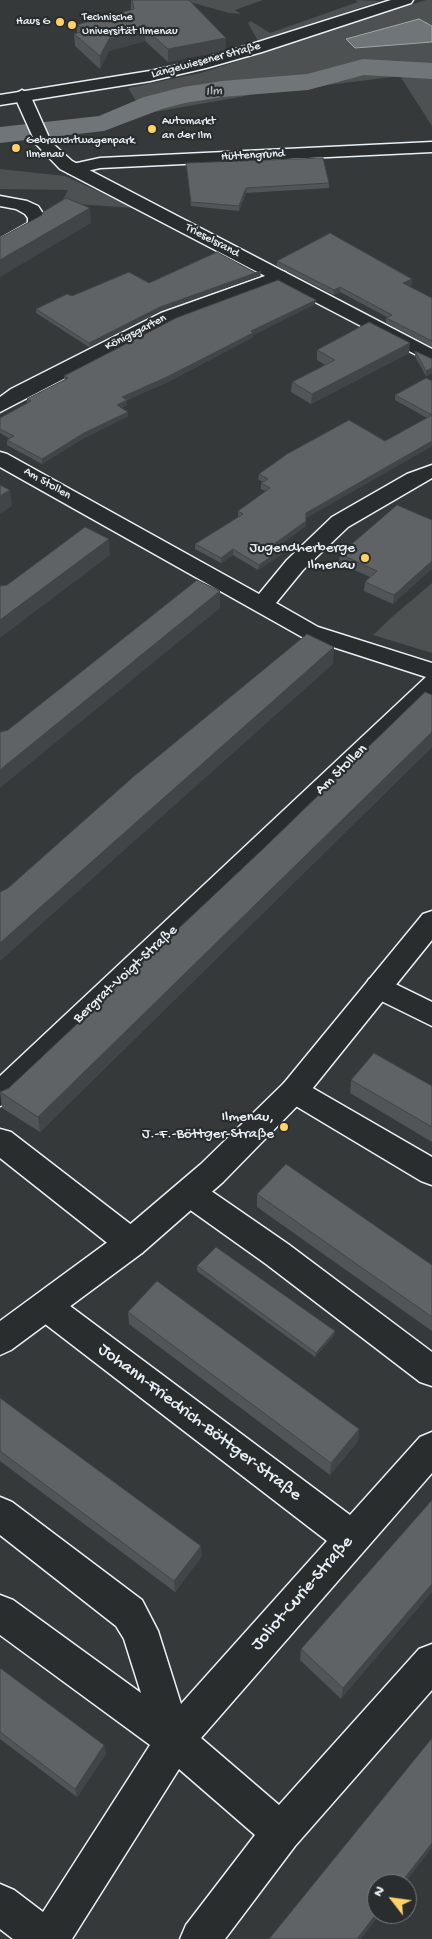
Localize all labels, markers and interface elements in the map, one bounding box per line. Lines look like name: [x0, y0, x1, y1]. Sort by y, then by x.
place label: Technische Universität Ilmenau: [82, 11, 178, 39]
place label: Haus G: [16, 15, 50, 29]
marker: Haus G: [54, 16, 66, 28]
marker: Technische Universität Ilmenau: [66, 19, 78, 31]
street label: Langewiesener Straße: [150, 40, 262, 82]
water label: Ilm: [205, 83, 223, 101]
place label: Automarkt an der Ilm: [162, 115, 216, 143]
marker: Automarkt an der Ilm: [146, 123, 158, 135]
place label: Gebrauchtwagenpark Ilmenau: [26, 134, 135, 162]
marker: Gebrauchtwagenpark Ilmenau: [10, 142, 22, 154]
street label: Hüttengrund: [221, 147, 285, 165]
street label: Trieselsrand: [183, 221, 241, 261]
street label: Königsgarten: [103, 311, 169, 355]
street label: Am Stollen: [21, 465, 73, 503]
place label: Jugendherberge Ilmenau: [249, 540, 355, 575]
marker: Jugendherberge Ilmenau: [359, 552, 371, 564]
street label: Am Stollen: [312, 741, 372, 799]
street label: Bergrat-Voigt-Straße: [70, 922, 182, 1028]
place label: Ilmenau, J.-F.-Böttger-Straße: [142, 1109, 274, 1144]
marker: Ilmenau, J.-F.-Böttger-Straße: [278, 1121, 290, 1133]
street label: Johann-Friedrich-Böttger-Straße: [93, 1339, 305, 1507]
street label: Joliot-Curie-Straße: [247, 1532, 359, 1656]
north arrow: [367, 1874, 417, 1924]
text: N: [370, 1884, 389, 1900]

